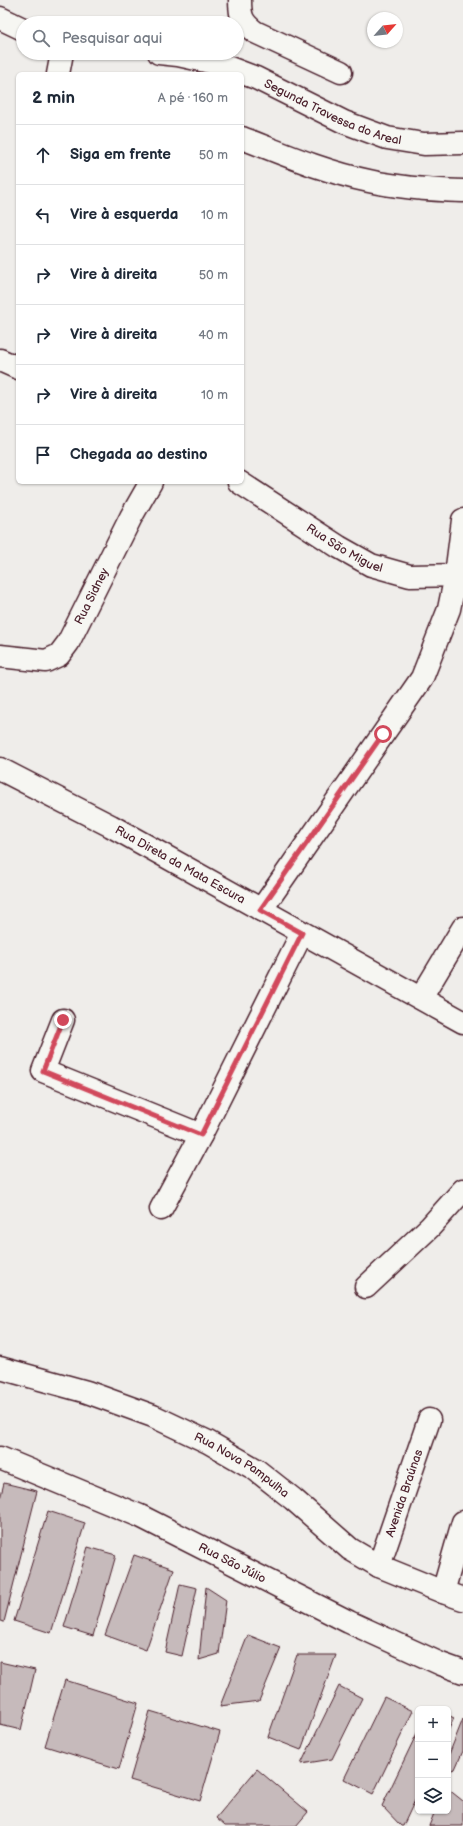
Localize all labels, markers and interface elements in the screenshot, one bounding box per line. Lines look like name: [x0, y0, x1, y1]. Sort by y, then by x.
north arrow: [367, 12, 403, 48]
search box: [16, 16, 244, 60]
icon: search: [30, 27, 52, 49]
text: Pesquisar aqui: [62, 29, 162, 48]
street label: Segunda Travessa do Areal: [262, 76, 402, 148]
text: 2 min: [32, 88, 75, 108]
text: A pé · 160 m: [158, 90, 228, 106]
icon: ahead: [32, 144, 54, 166]
text: Siga em frente: [70, 145, 171, 164]
text: 50 m: [199, 147, 228, 163]
icon: left: [32, 204, 54, 226]
text: Vire à esquerda: [70, 205, 178, 224]
text: 10 m: [201, 207, 228, 223]
icon: right: [32, 264, 54, 286]
text: Vire à direita: [70, 265, 157, 284]
text: 50 m: [199, 267, 228, 283]
icon: right: [32, 324, 54, 346]
text: Vire à direita: [70, 325, 157, 344]
text: 40 m: [198, 327, 228, 343]
icon: right: [32, 384, 54, 406]
text: Vire à direita: [70, 385, 157, 404]
text: 10 m: [201, 387, 228, 403]
icon: arrive: [32, 444, 54, 466]
text: Chegada ao destino: [70, 445, 208, 464]
street label: Rua São Miguel: [304, 520, 385, 575]
street label: Rua Sidney: [71, 565, 112, 627]
route start: [374, 725, 392, 743]
street label: Rua Direta da Mata Escura: [112, 822, 248, 907]
route end: [54, 1011, 72, 1029]
street label: Rua Nova Pampulha: [192, 1429, 292, 1501]
street label: Avenida Braúnas: [382, 1447, 426, 1539]
street label: Rua São Júlio: [196, 1539, 269, 1586]
map controls: [415, 1706, 451, 1814]
button: +: [415, 1706, 451, 1742]
button: −: [415, 1742, 451, 1778]
button: layers: [415, 1778, 451, 1814]

